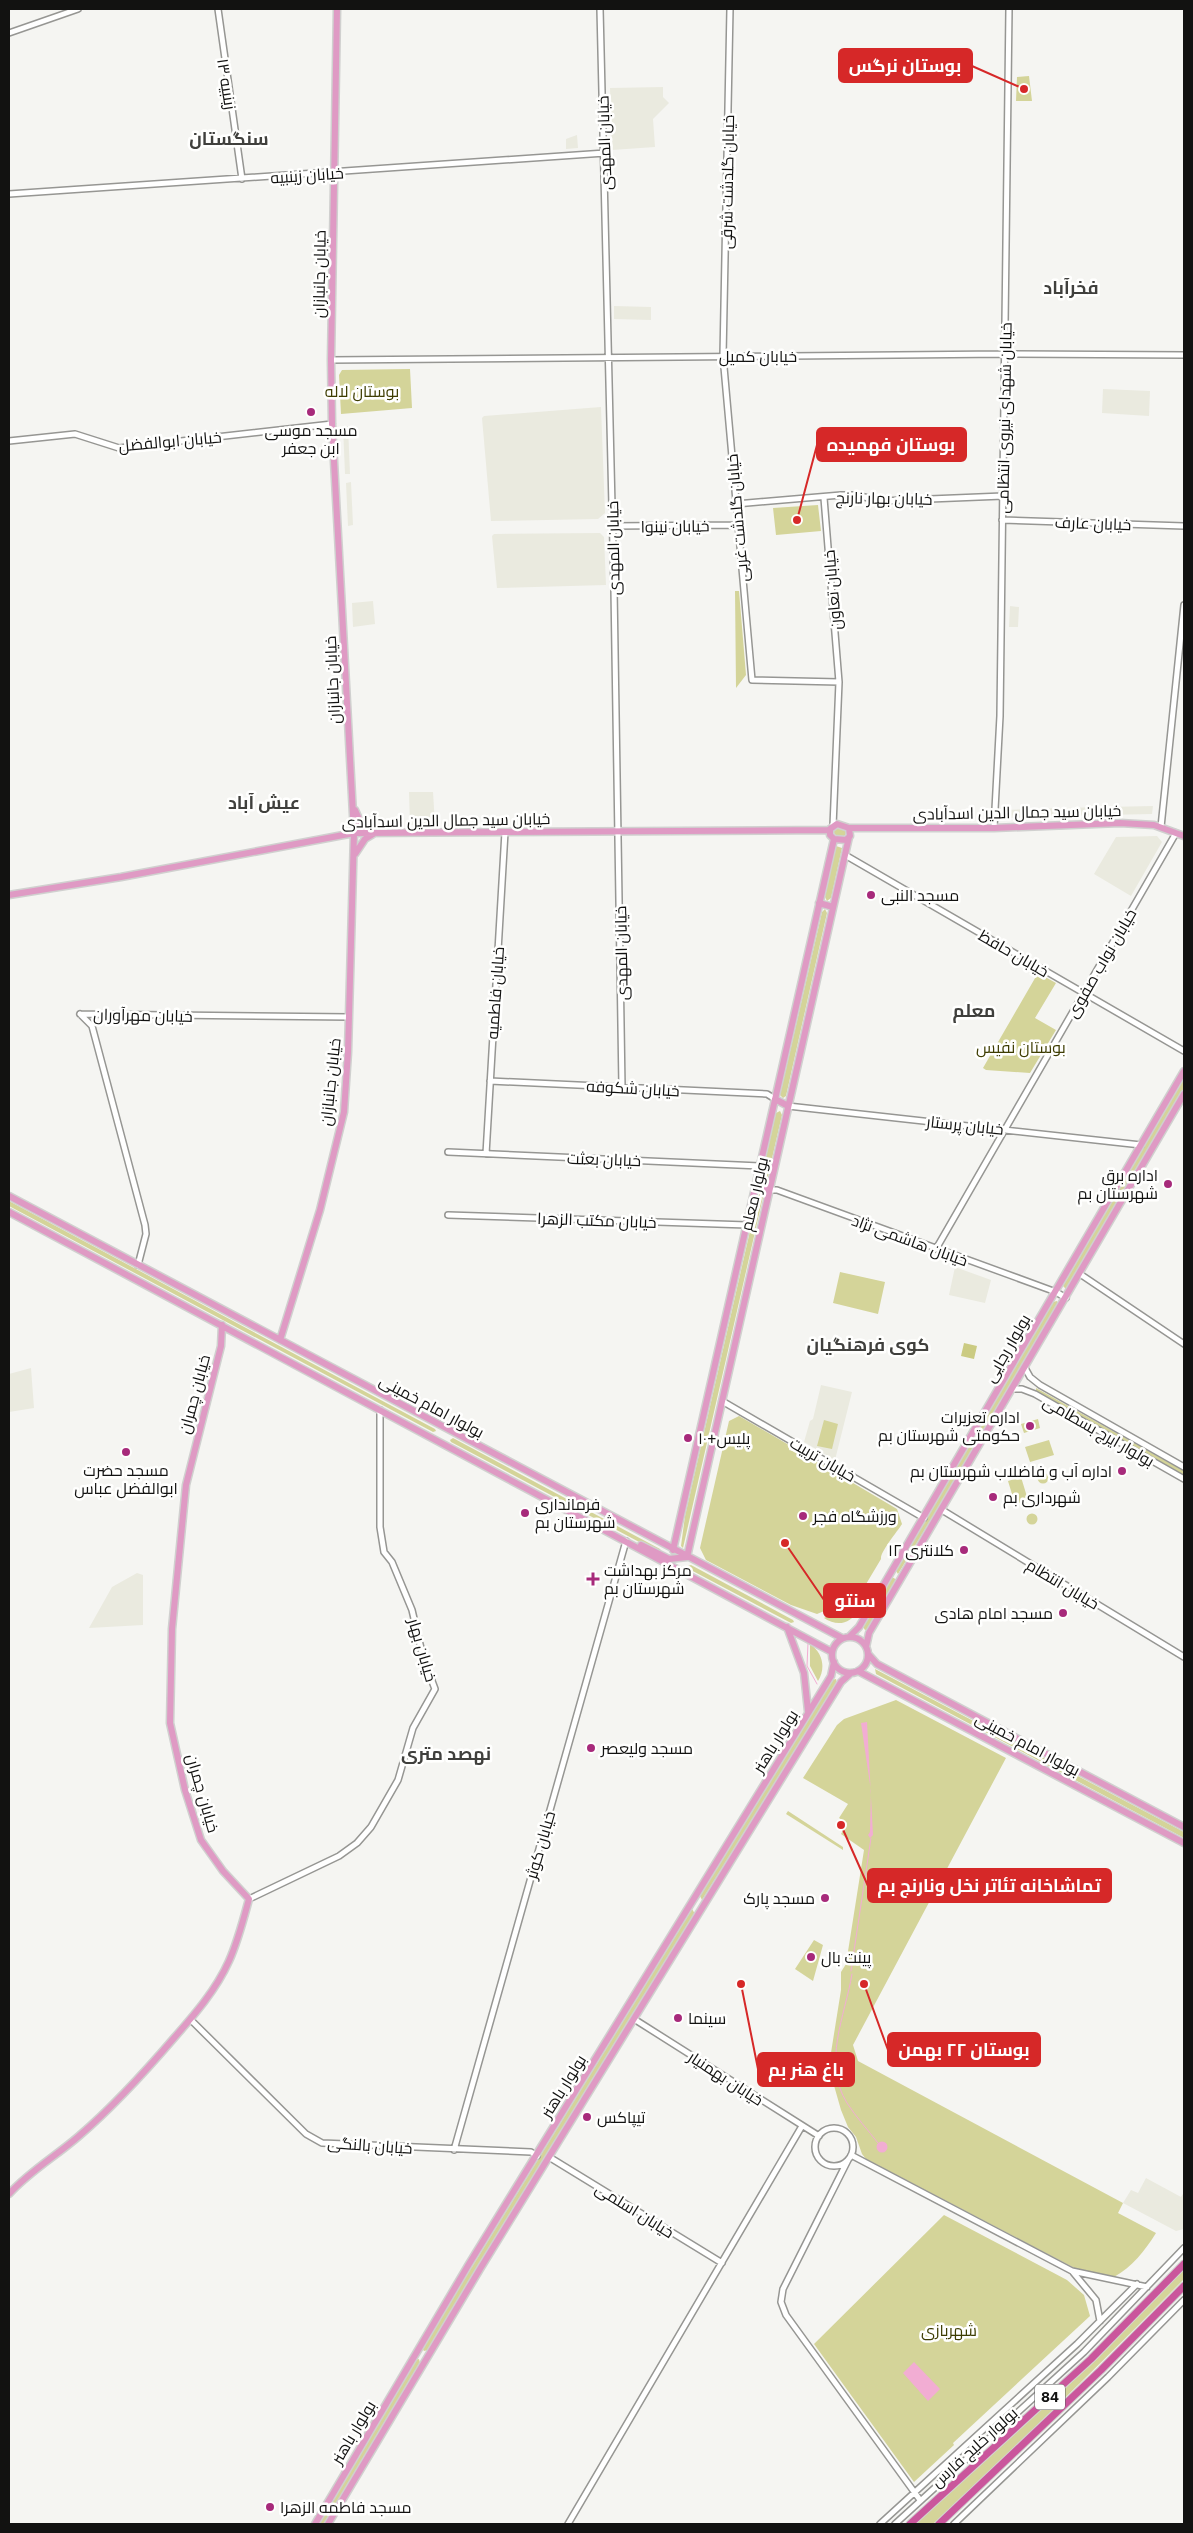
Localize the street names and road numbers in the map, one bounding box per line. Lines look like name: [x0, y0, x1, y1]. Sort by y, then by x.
street label: زینبیه ۱۳: [213, 57, 241, 111]
street label: خیابان المهدی: [592, 95, 617, 191]
street label: خیابان گلدشت شرقی: [716, 115, 739, 249]
street label: خیابان زینبیه: [270, 162, 344, 189]
street label: خیابان جانبازان: [308, 230, 331, 318]
street label: خیابان شهدای نیروی انتظامی: [992, 322, 1017, 514]
street label: خیابان کمیل: [719, 346, 797, 367]
street label: خیابان ابوالفضل: [118, 427, 222, 456]
street label: خیابان گلدشت غربی: [721, 453, 754, 583]
street label: خیابان بهار نارنج: [835, 487, 933, 511]
street label: خیابان المهدی: [602, 500, 625, 596]
street label: خیابان عارف: [1054, 512, 1132, 535]
street label: خیابان نینوا: [640, 515, 710, 538]
street label: خیابان تعاون: [819, 549, 846, 631]
street label: خیابان جانبازان: [320, 635, 345, 725]
street label: خیابان سید جمال الدین اسدآبادی: [912, 800, 1122, 825]
street label: خیابان سید جمال الدین اسدآبادی: [341, 808, 551, 833]
street label: خیابان المهدی: [610, 905, 633, 1001]
street label: خیابان نواب صفوی: [1062, 905, 1141, 1022]
street label: خیابان حافظ: [975, 925, 1053, 982]
street label: خیابان فاطمیه: [482, 946, 509, 1040]
street label: خیابان مهرآوران: [93, 1004, 193, 1027]
street label: خیابان جانبازان: [315, 1037, 346, 1127]
street label: خیابان شکوفه: [586, 1076, 680, 1101]
street label: خیابان پرستار: [924, 1111, 1005, 1141]
street label: خیابان بعثت: [567, 1148, 641, 1171]
street label: بولوار معلم: [736, 1155, 774, 1233]
street label: خیابان مکتب الزهرا: [537, 1208, 657, 1233]
street label: خیابان هاشمی نژاد: [849, 1210, 971, 1271]
street label: بولوار رجایی: [979, 1310, 1035, 1386]
street label: خیابان چمران: [174, 1352, 216, 1436]
street label: بولوار امام خمینی: [375, 1370, 488, 1444]
street label: بولوار ایرج بسطامی: [1039, 1391, 1158, 1473]
street label: خیابان تربیت: [786, 1432, 860, 1487]
street label: خیابان انتظام: [1022, 1554, 1103, 1615]
street label: خیابان بهار: [403, 1615, 442, 1685]
street label: بولوار باهنر: [747, 1706, 802, 1777]
street label: بولوار امام خمینی: [971, 1708, 1084, 1782]
street label: خیابان چمران: [180, 1751, 224, 1835]
street label: خیابان کوثر: [520, 1809, 560, 1883]
street label: خیابان بهمنیار: [683, 2046, 767, 2111]
street label: بولوار باهنر: [535, 2051, 590, 2122]
street label: خیابان بالنگی: [327, 2132, 413, 2159]
street label: خیابان اسلمی: [591, 2178, 678, 2243]
road number: 84: [1035, 2384, 1065, 2410]
street label: بولوار باهنر: [326, 2397, 380, 2468]
street label: بولوار خلیج فارس: [927, 2403, 1023, 2493]

